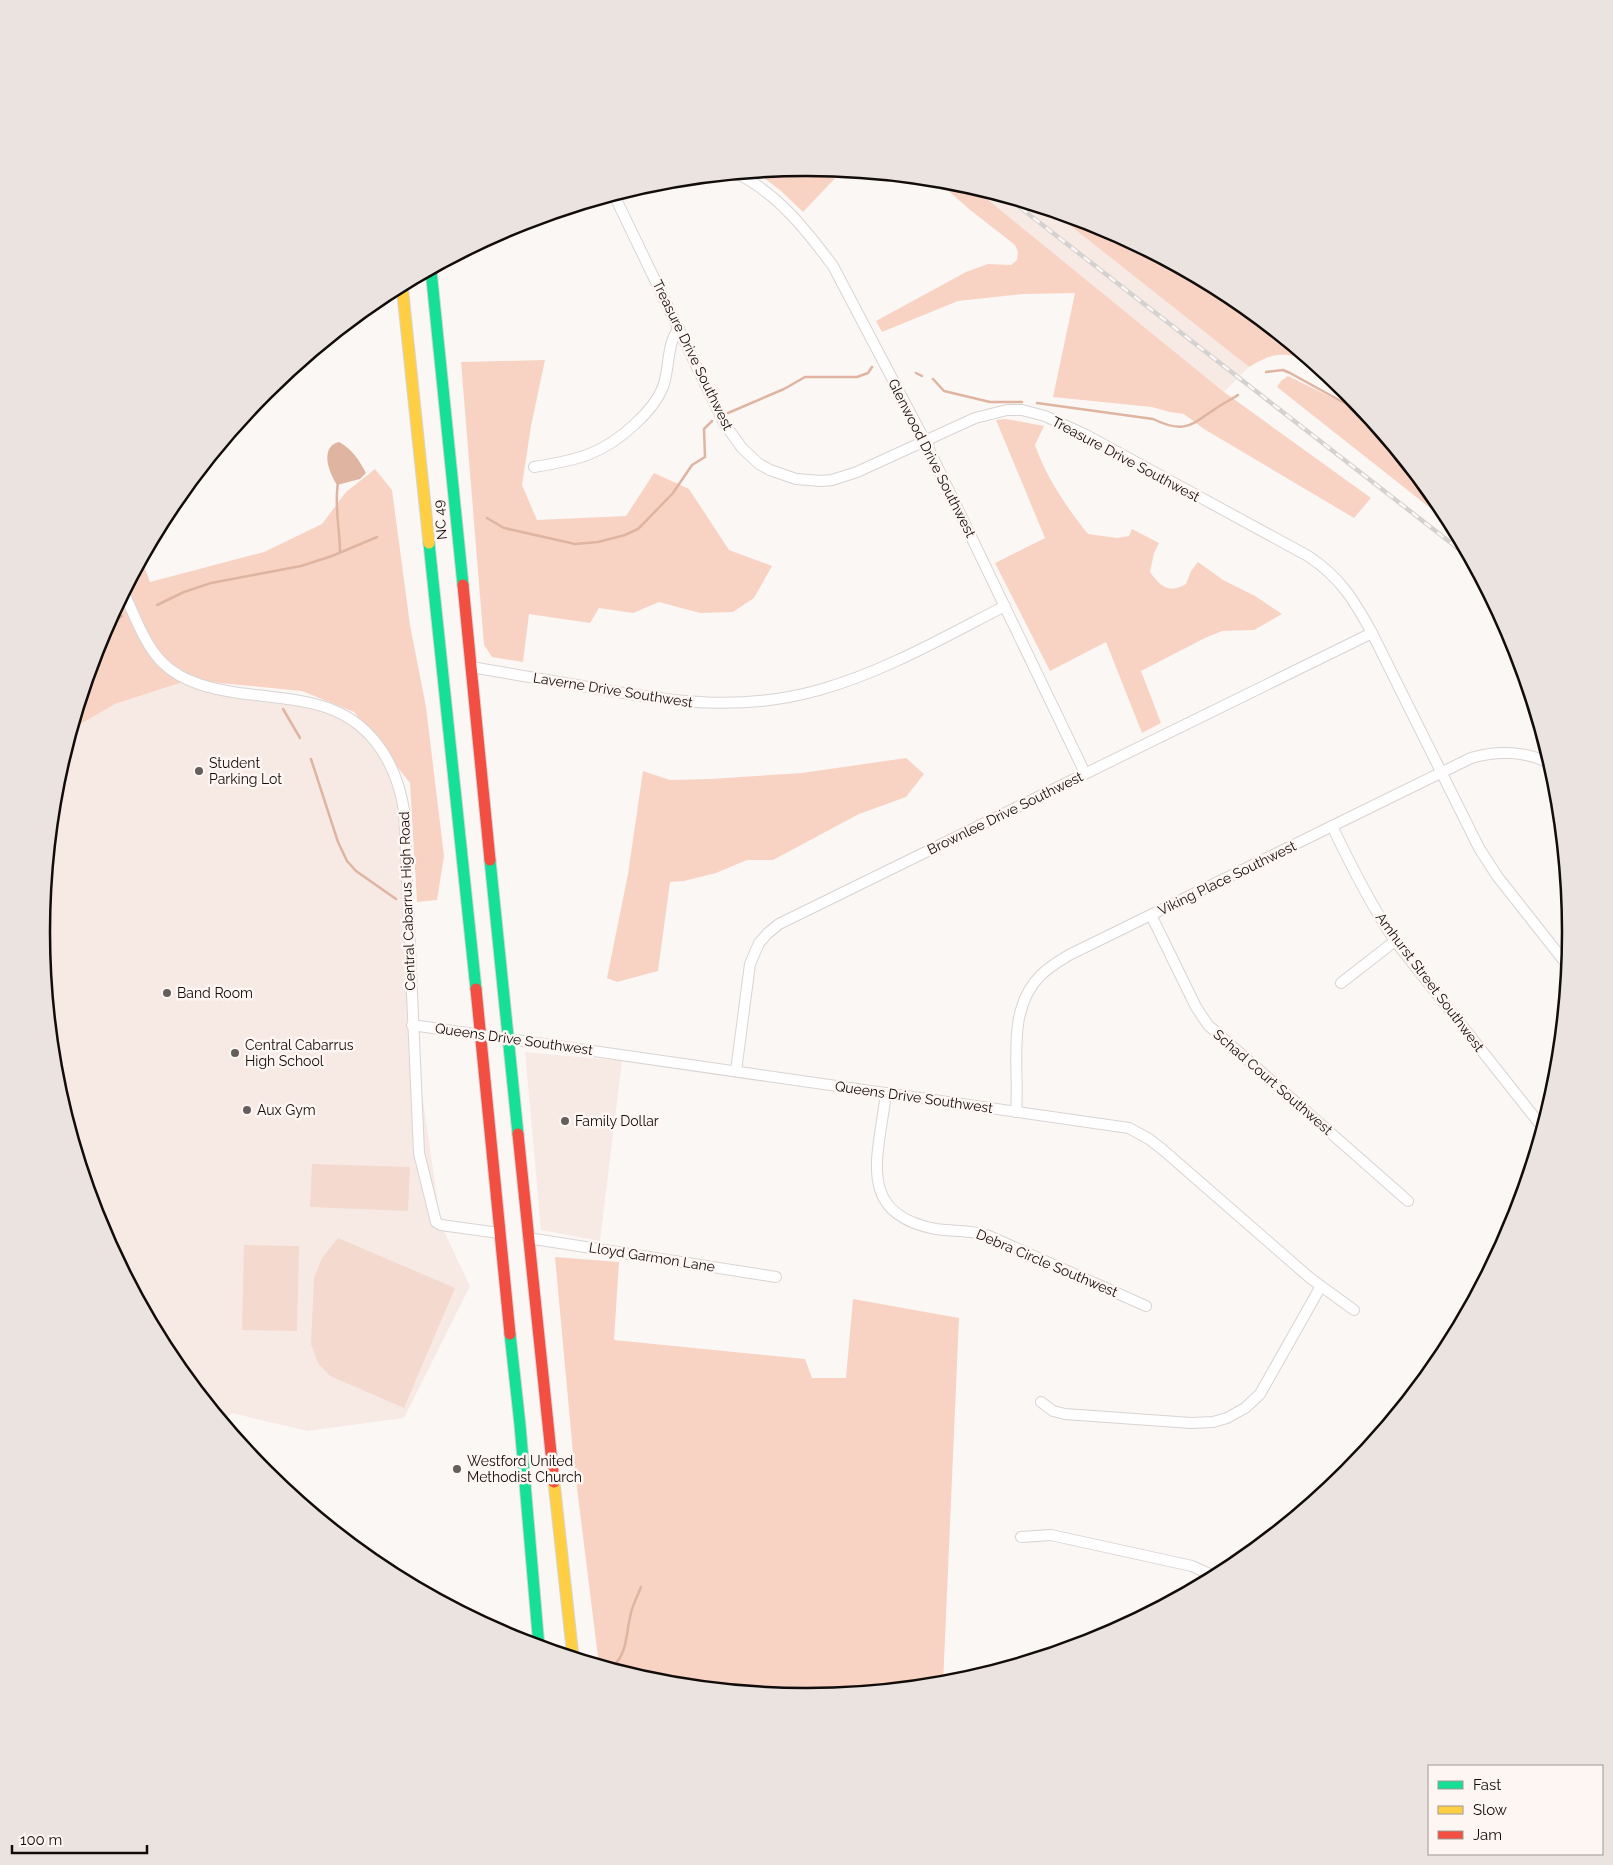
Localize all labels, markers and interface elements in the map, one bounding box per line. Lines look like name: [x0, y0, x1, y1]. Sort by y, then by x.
street label: Treasure Drive Southwest: [650, 277, 736, 433]
street label: Glenwood Drive Southwest: [885, 376, 979, 540]
street label: Treasure Drive Southwest: [1049, 413, 1203, 505]
street label: NC 49: [430, 499, 450, 541]
street label: Laverne Drive Southwest: [532, 669, 694, 711]
place label: Student Parking Lot: [209, 755, 282, 787]
marker: Student Parking Lot: [193, 765, 205, 777]
street label: Brownlee Drive Southwest: [925, 768, 1086, 858]
street label: Central Cabarrus High Road: [396, 811, 418, 991]
street label: Viking Place Southwest: [1155, 837, 1299, 918]
street label: Amhurst Street Southwest: [1373, 909, 1488, 1055]
place label: Band Room: [177, 985, 253, 1001]
marker: Band Room: [161, 987, 173, 999]
street label: Queens Drive Southwest: [434, 1020, 594, 1058]
street label: Schad Court Southwest: [1210, 1026, 1336, 1138]
place label: Central Cabarrus High School: [245, 1037, 354, 1069]
marker: Central Cabarrus High School: [229, 1047, 241, 1059]
street label: Queens Drive Southwest: [834, 1078, 994, 1116]
place label: Aux Gym: [257, 1102, 316, 1118]
marker: Aux Gym: [241, 1104, 253, 1116]
place label: Family Dollar: [575, 1113, 659, 1129]
marker: Family Dollar: [559, 1115, 571, 1127]
street label: Debra Circle Southwest: [974, 1226, 1120, 1300]
street label: Lloyd Garmon Lane: [588, 1239, 716, 1275]
place label: Westford United Methodist Church: [467, 1453, 582, 1485]
marker: Westford United Methodist Church: [451, 1463, 463, 1475]
legend: [1428, 1765, 1603, 1855]
text: Fast: [1473, 1776, 1501, 1794]
text: Slow: [1473, 1801, 1507, 1819]
scale bar: [12, 1822, 148, 1854]
text: Jam: [1473, 1826, 1502, 1844]
text: 100 m: [20, 1831, 62, 1849]

